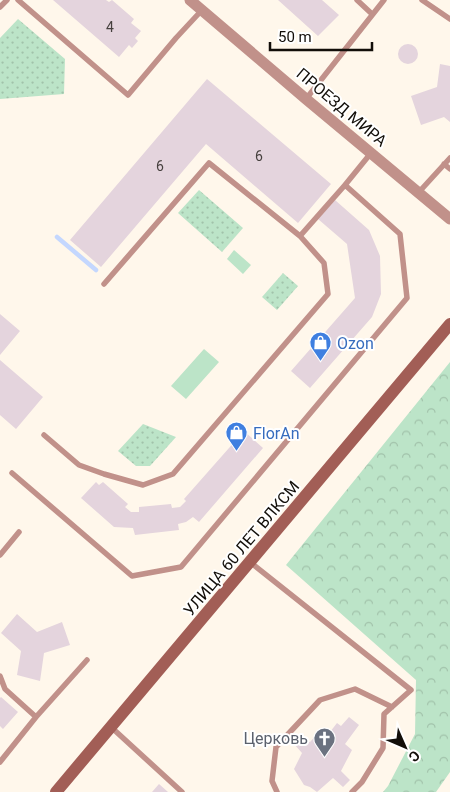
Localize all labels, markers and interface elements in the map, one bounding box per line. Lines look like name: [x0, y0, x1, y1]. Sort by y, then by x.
house number: 4: [106, 19, 114, 35]
scale bar: [270, 20, 372, 52]
text: 50 m: [278, 28, 312, 46]
street label: ПРОЕЗД МИРА: [293, 64, 391, 151]
house number: 6: [255, 148, 263, 164]
house number: 6: [156, 158, 164, 174]
shop icon: Ozon: [309, 331, 333, 362]
place label: Ozon: [337, 334, 374, 353]
shop icon: FlorAn: [225, 421, 249, 452]
place label: FlorAn: [253, 424, 300, 443]
street label: УЛИЦА 60 ЛЕТ ВЛКСМ: [179, 477, 303, 620]
north arrow: [380, 722, 430, 772]
church icon: Церковь: [312, 726, 336, 757]
place label: Церковь: [243, 729, 308, 748]
text: С: [405, 747, 423, 765]

